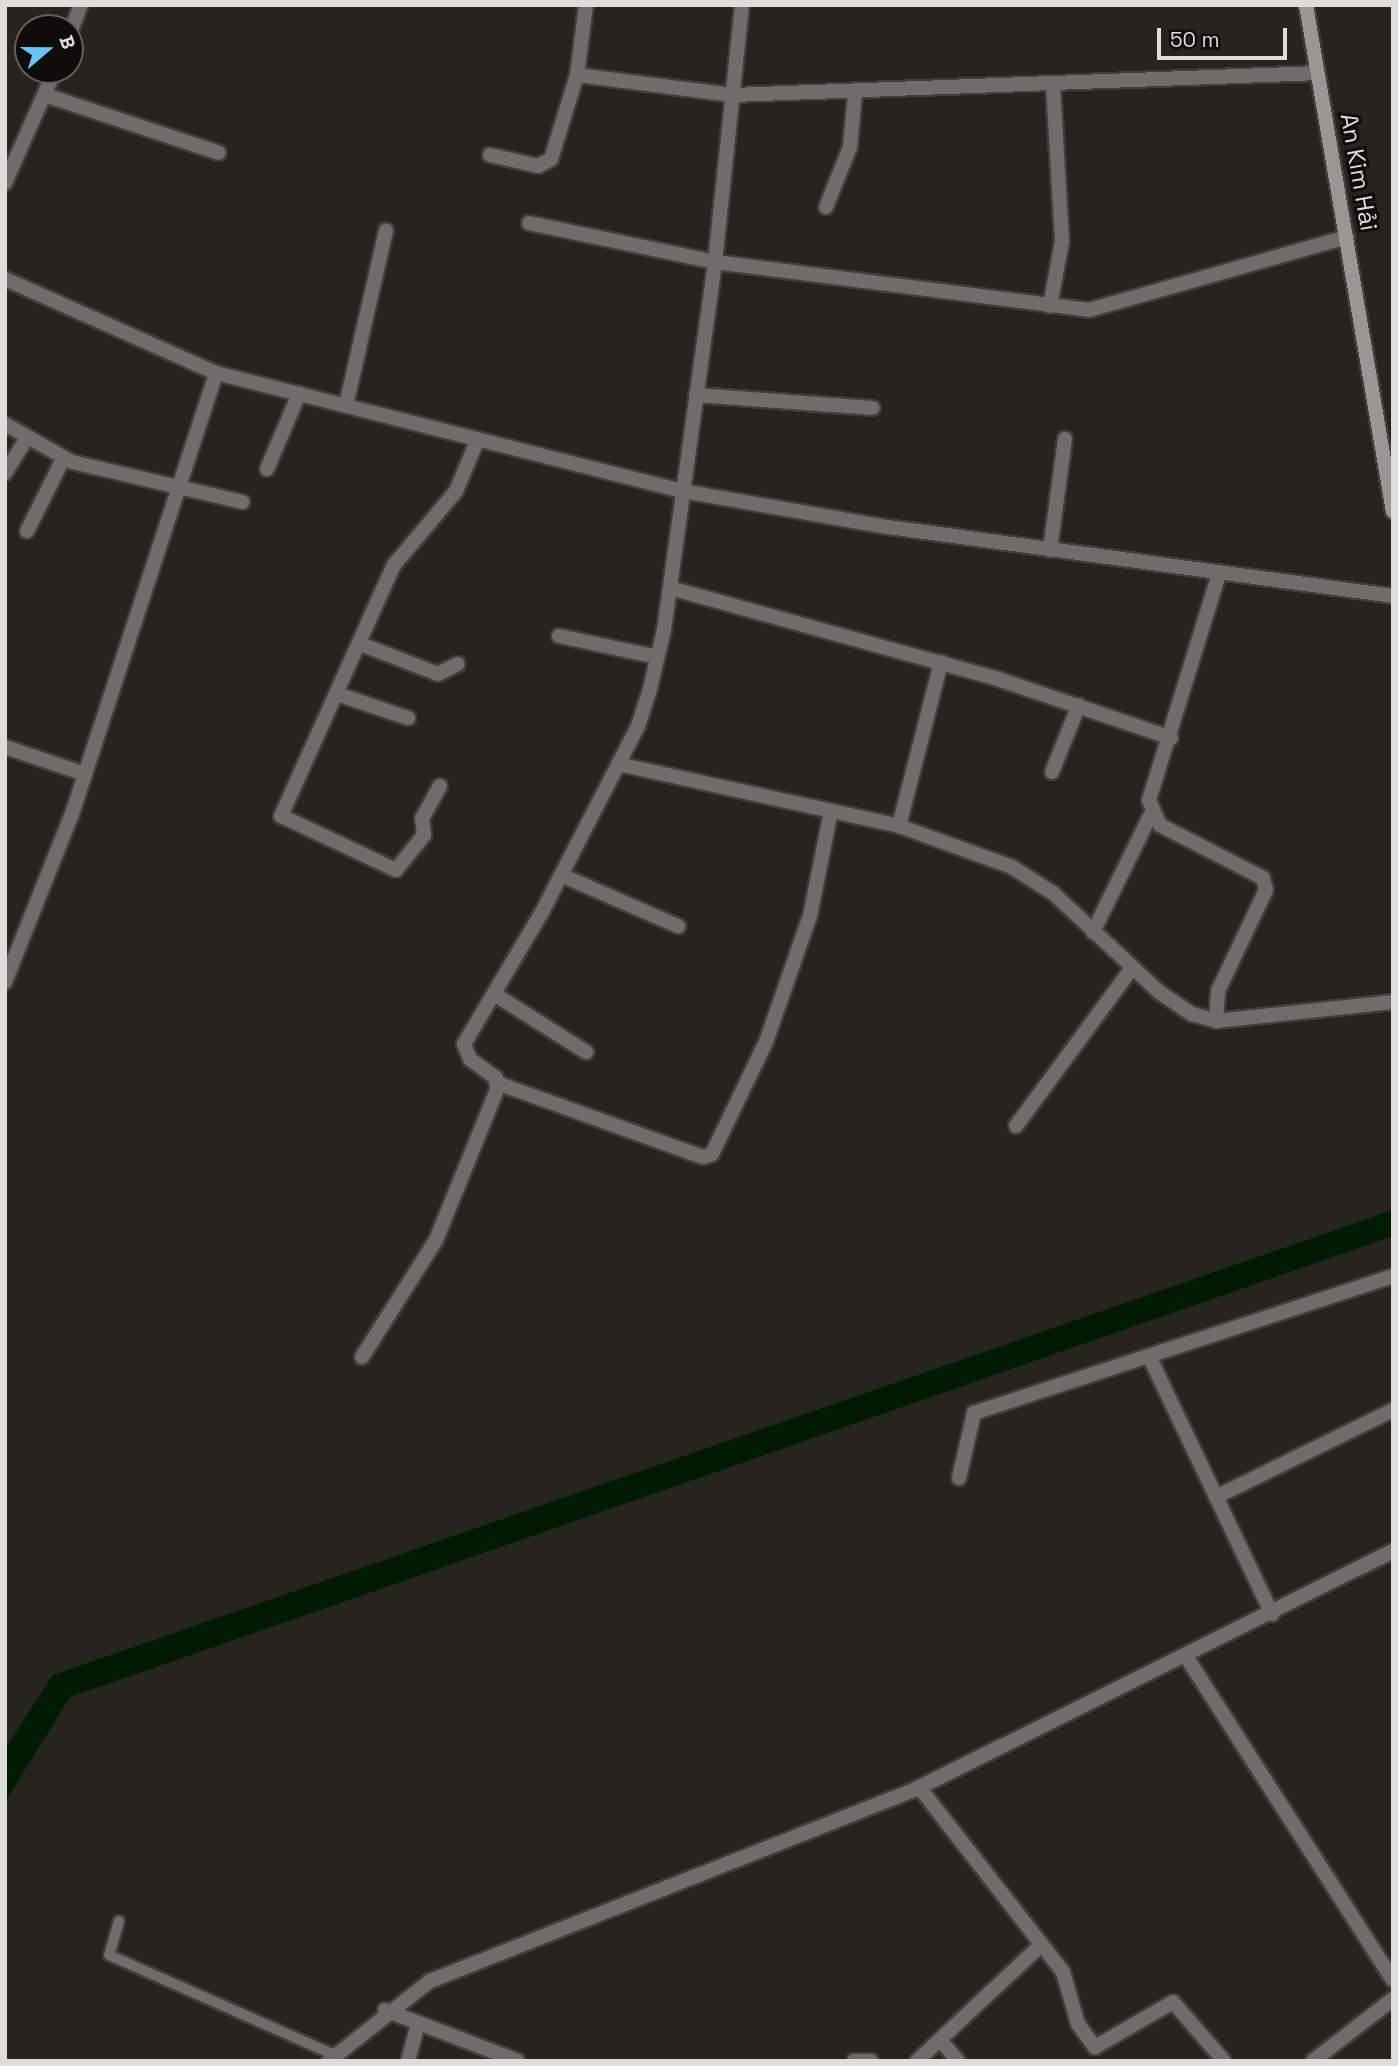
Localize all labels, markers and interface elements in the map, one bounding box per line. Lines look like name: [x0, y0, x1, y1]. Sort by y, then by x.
north arrow: [14, 14, 84, 84]
scale bar: [1160, 14, 1290, 58]
text: 50 m: [1170, 26, 1220, 53]
text: B: [53, 32, 81, 53]
street label: An Kim Hải: [1335, 111, 1383, 233]

